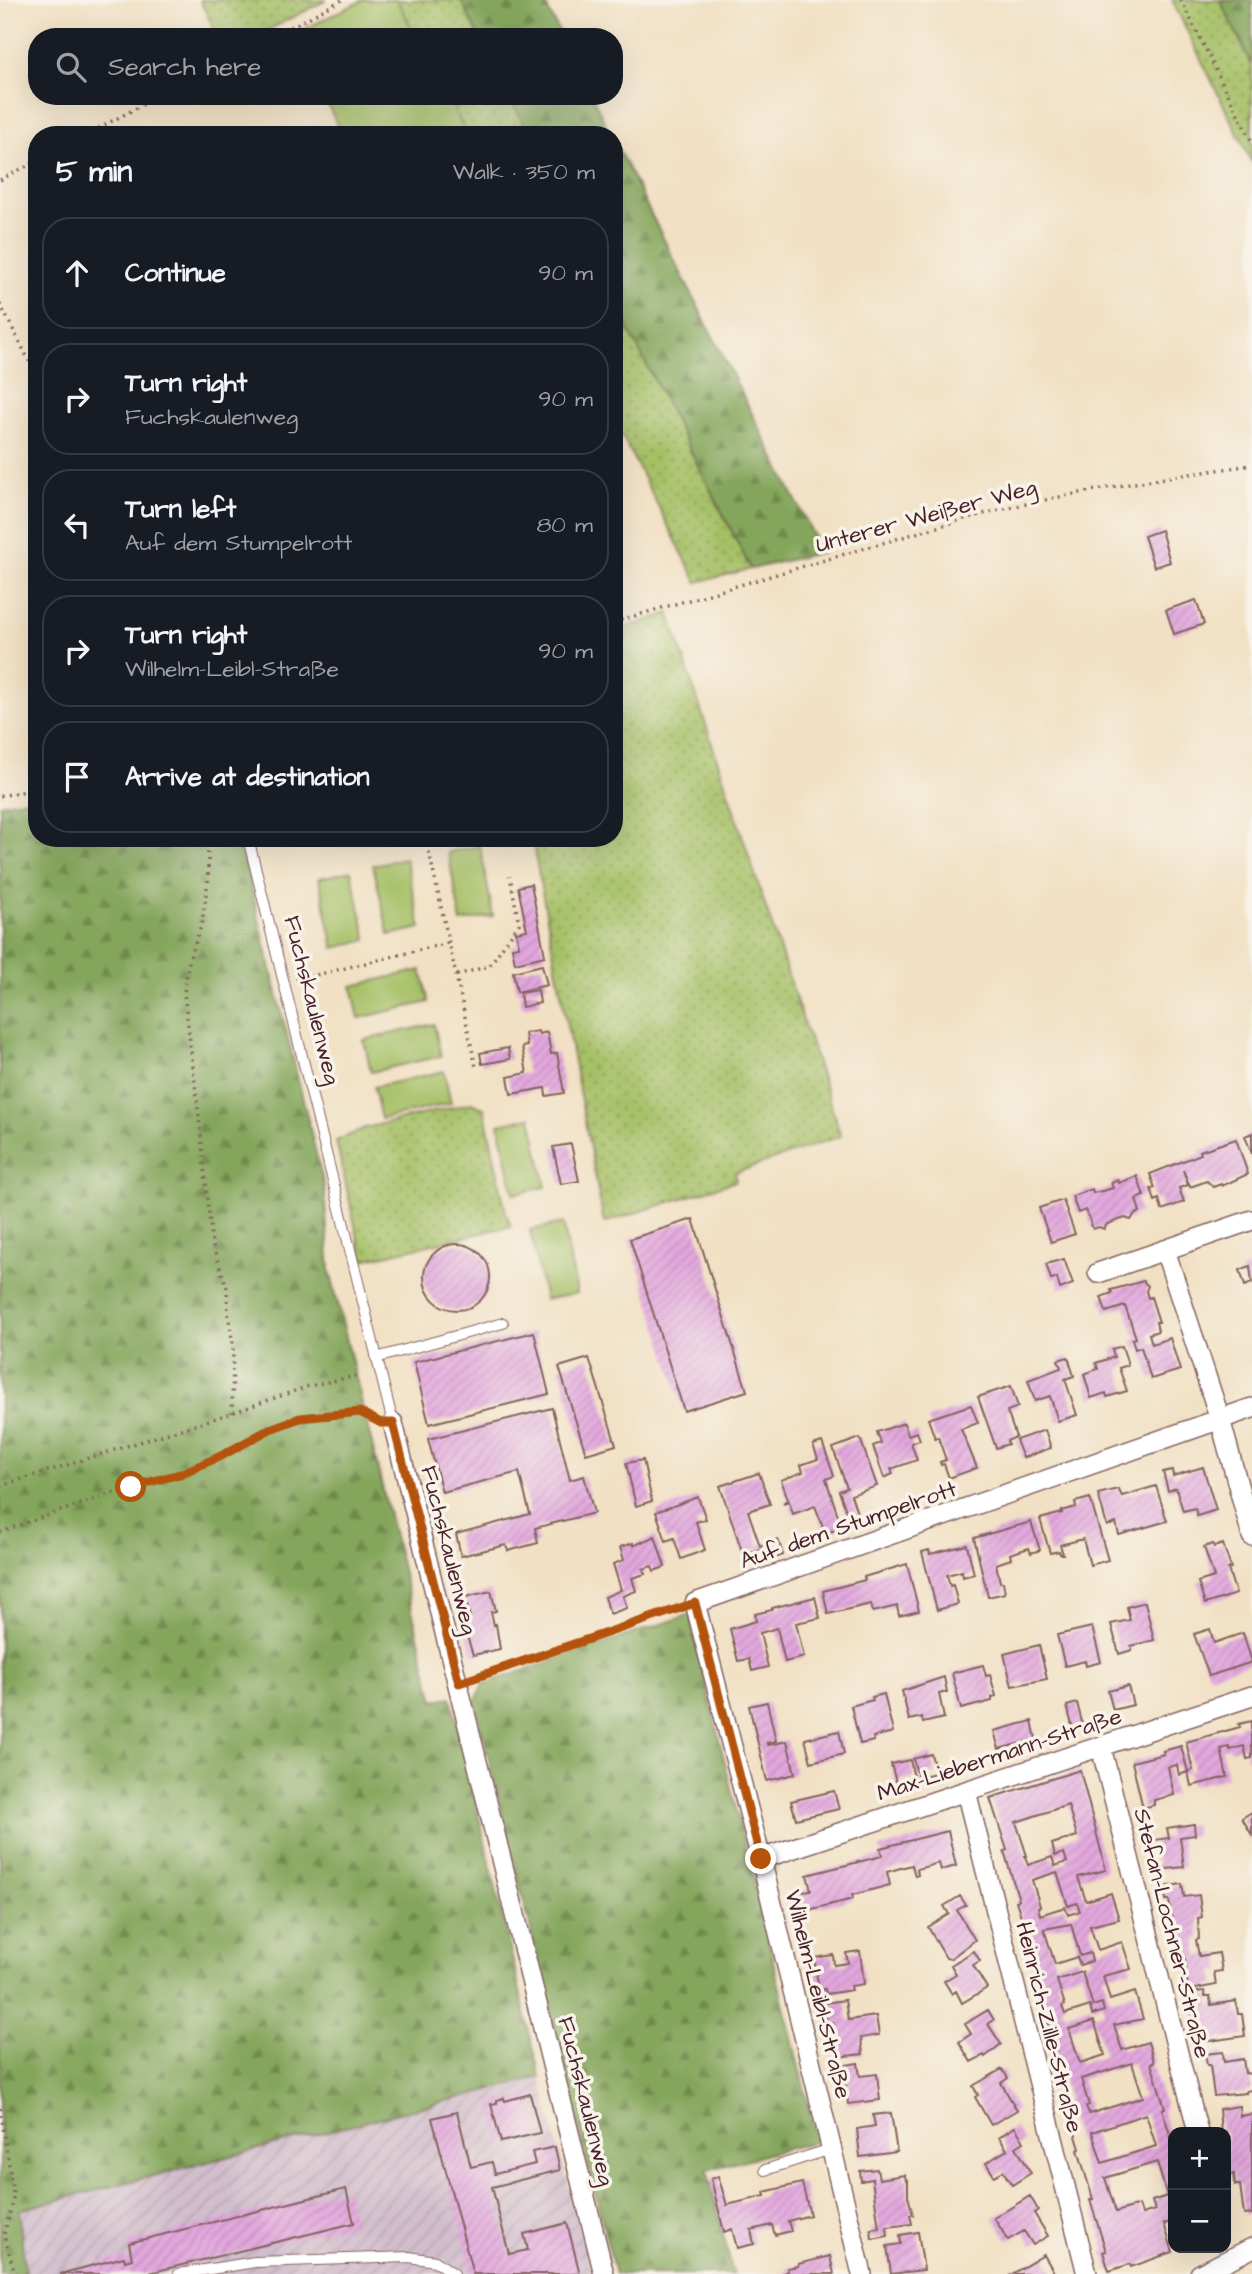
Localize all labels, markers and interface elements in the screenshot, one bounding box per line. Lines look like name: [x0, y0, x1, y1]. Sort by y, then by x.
search box: [28, 28, 623, 105]
icon: search: [52, 48, 90, 86]
text: Search here: [108, 49, 261, 85]
text: 5 min: [56, 151, 132, 193]
text: Walk · 350 m: [453, 156, 595, 188]
icon: ahead: [58, 254, 96, 292]
text: Continue: [125, 255, 226, 291]
text: 90 m: [538, 257, 593, 289]
text: Turn right: [125, 365, 247, 401]
icon: right: [58, 380, 96, 418]
text: 90 m: [538, 383, 593, 415]
text: Fuchskaulenweg: [125, 401, 298, 433]
street label: Unterer Weißer Weg: [812, 471, 1041, 562]
text: Turn left: [125, 491, 236, 527]
icon: left: [58, 506, 96, 544]
text: 80 m: [536, 509, 593, 541]
text: Auf dem Stumpelrott: [125, 527, 352, 559]
text: Turn right: [125, 617, 247, 653]
icon: right: [58, 632, 96, 670]
text: 90 m: [538, 635, 593, 667]
text: Wilhelm-Leibl-Straße: [125, 653, 339, 685]
icon: arrive: [58, 758, 96, 796]
text: Arrive at destination: [125, 759, 370, 795]
street label: Fuchskaulenweg: [275, 912, 349, 1088]
street label: Fuchskaulenweg: [412, 1462, 486, 1638]
route start: [115, 1471, 146, 1502]
street label: Auf dem Stumpelrott: [736, 1473, 962, 1577]
street label: Max-Liebermann-Straße: [873, 1700, 1126, 1810]
street label: Stefan-Lochner-Straße: [1125, 1805, 1219, 2061]
route end: [745, 1843, 776, 1874]
street label: Wilhelm-Leibl-Straße: [777, 1887, 859, 2102]
street label: Heinrich-Zille-Straße: [1007, 1918, 1091, 2136]
street label: Fuchskaulenweg: [549, 2013, 623, 2189]
map controls: [1168, 2127, 1231, 2253]
button: +: [1168, 2127, 1231, 2190]
button: −: [1168, 2190, 1231, 2253]

